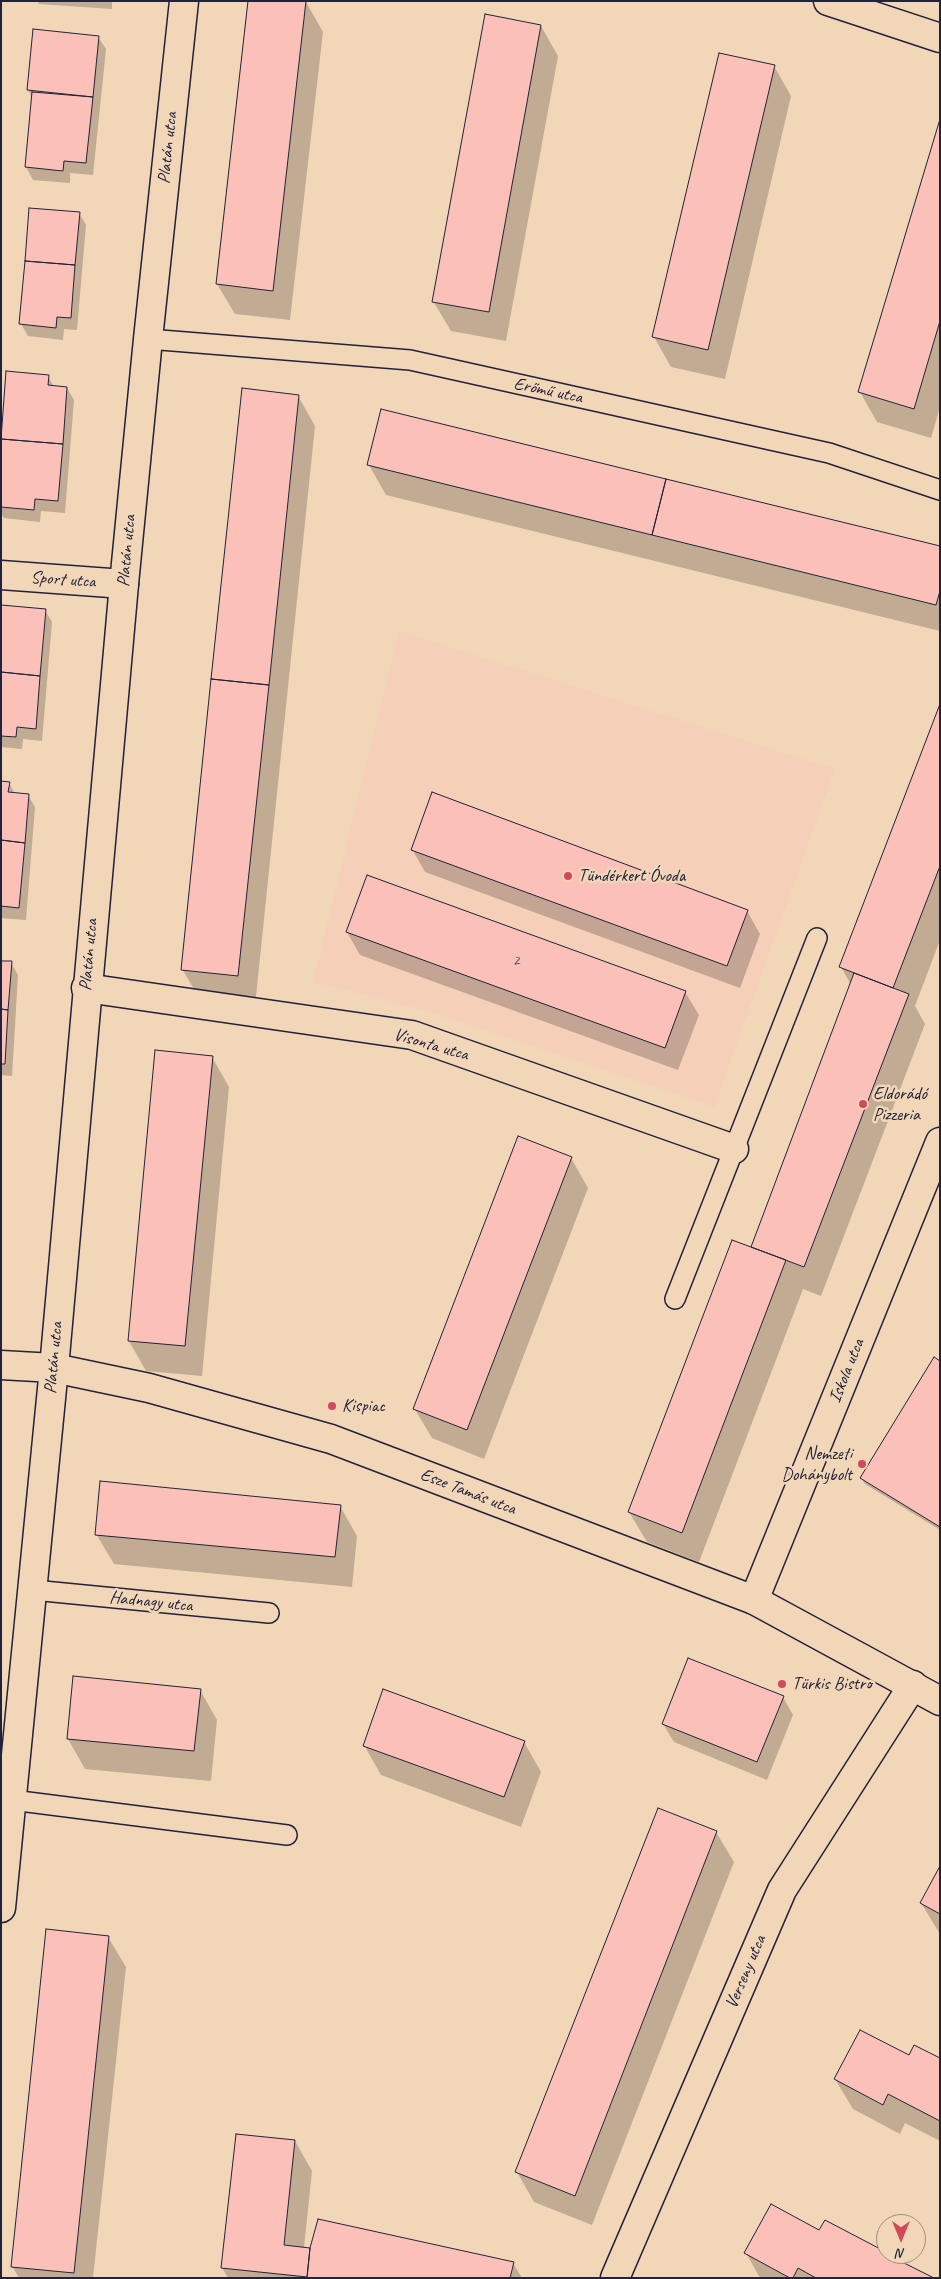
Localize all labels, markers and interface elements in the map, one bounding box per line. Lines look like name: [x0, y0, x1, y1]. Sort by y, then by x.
street label: Platán utca: [154, 111, 182, 185]
street label: Erőmű utca: [512, 373, 584, 409]
street label: Platán utca: [113, 514, 141, 588]
street label: Sport utca: [30, 567, 96, 593]
place label: Tündérkert Óvoda: [578, 865, 685, 887]
marker: Tündérkert Óvoda: [562, 870, 574, 882]
street label: Platán utca: [75, 918, 103, 992]
house number: 2: [513, 952, 519, 970]
street label: Visonta utca: [391, 1024, 471, 1066]
place label: Eldorádó Pizzeria: [873, 1083, 927, 1126]
marker: Eldorádó Pizzeria: [857, 1098, 869, 1110]
street label: Platán utca: [40, 1321, 68, 1395]
street label: Iskola utca: [824, 1336, 870, 1406]
place label: Kispiac: [342, 1395, 385, 1417]
marker: Kispiac: [326, 1400, 338, 1412]
place label: Nemzeti Dohánybolt: [781, 1443, 852, 1486]
marker: Nemzeti Dohánybolt: [856, 1458, 868, 1470]
street label: Esze Tamás utca: [417, 1464, 519, 1520]
street label: Hadnagy utca: [108, 1587, 194, 1617]
place label: Türkis Bistro: [792, 1673, 872, 1695]
marker: Türkis Bistro: [776, 1678, 788, 1690]
street label: Verseny utca: [721, 1932, 771, 2012]
north arrow: [876, 2214, 926, 2264]
text: N: [897, 2245, 905, 2262]

